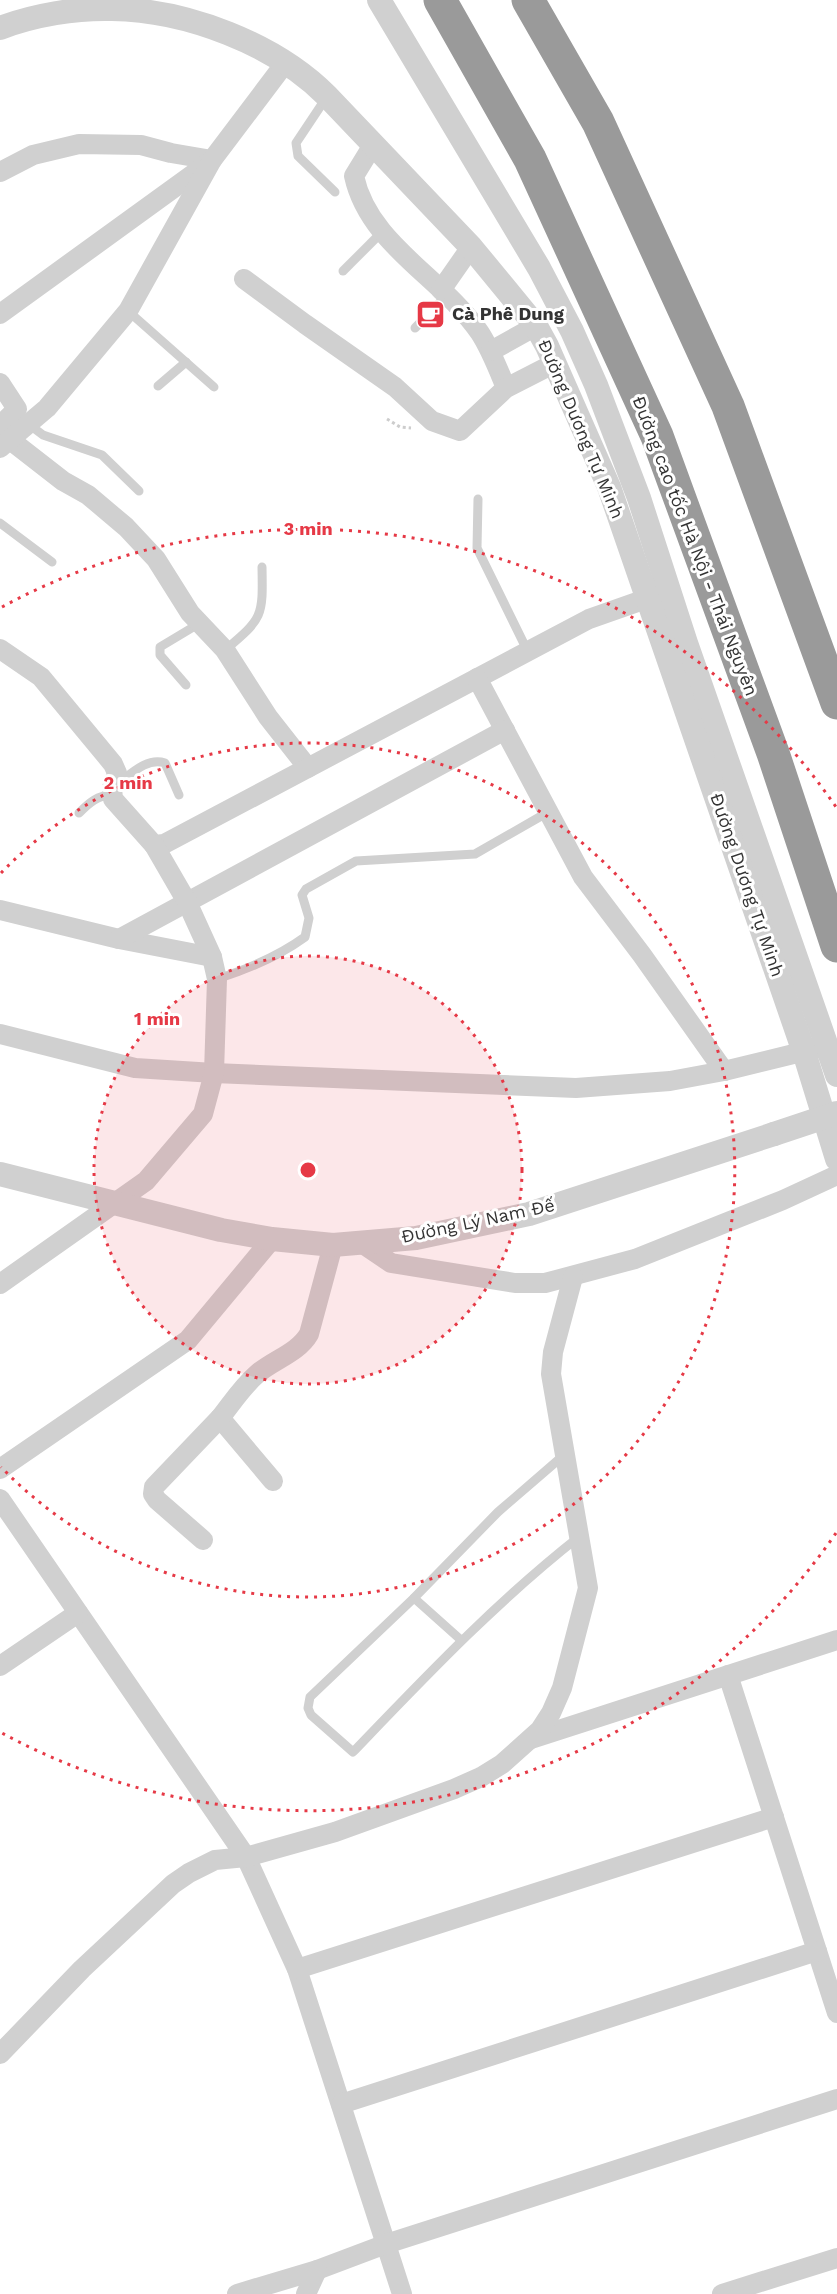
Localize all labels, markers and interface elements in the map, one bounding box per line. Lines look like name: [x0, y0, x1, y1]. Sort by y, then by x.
cafe icon: Cà Phê Dung: [415, 298, 447, 330]
place label: Cà Phê Dung: [452, 303, 565, 324]
street label: Đường Dương Tự Minh: [534, 336, 629, 522]
street label: Đường cao tốc Hà Nội - Thái Nguyên: [628, 393, 762, 699]
text: 3 min: [283, 518, 333, 539]
text: 2 min: [103, 772, 153, 793]
street label: Đường Dương Tự Minh: [706, 790, 789, 979]
text: 1 min: [134, 1008, 180, 1029]
centre of rings: [298, 1160, 318, 1180]
street label: Đường Lý Nam Đế: [399, 1194, 557, 1247]

